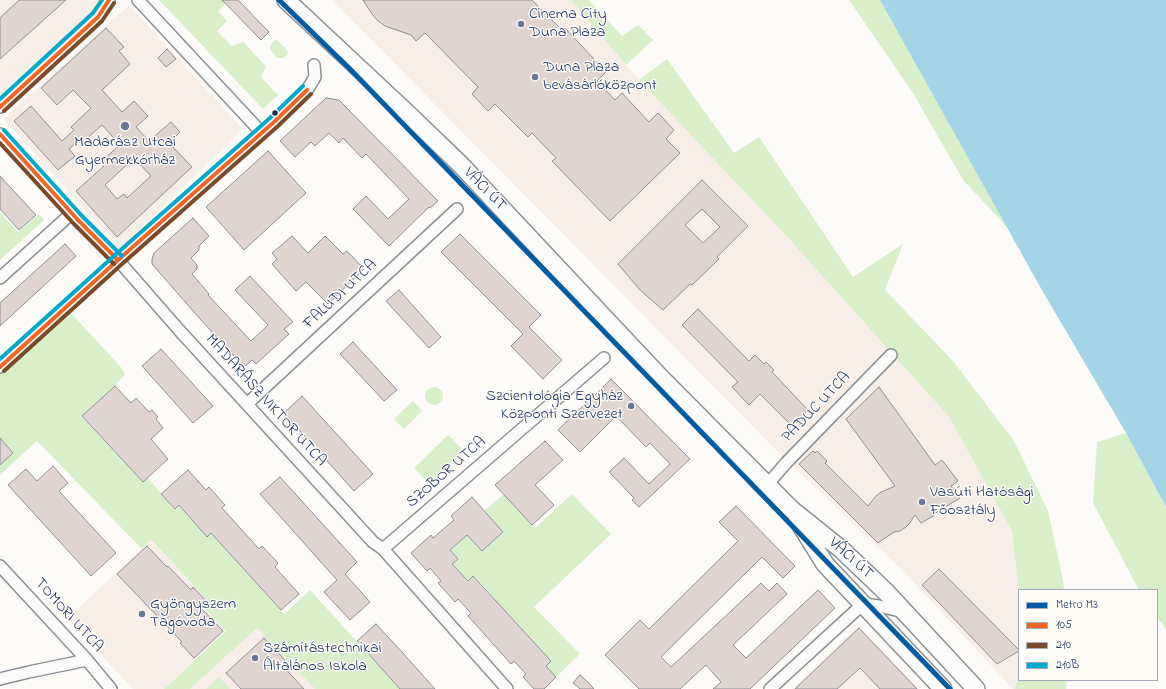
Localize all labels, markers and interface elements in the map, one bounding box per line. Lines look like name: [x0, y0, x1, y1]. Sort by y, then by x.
place label: Cinema City Duna Plaza: [529, 5, 607, 43]
marker: Cinema City Duna Plaza: [516, 19, 526, 29]
place label: Duna Plaza bevásárlóközpont: [543, 58, 657, 96]
marker: Duna Plaza bevásárlóközpont: [530, 72, 540, 82]
unlabelled marker: [270, 108, 280, 118]
marker: Madarász Utcai Gyermekkórház: [119, 120, 131, 132]
place label: Madarász Utcai Gyermekkórház: [74, 133, 176, 171]
street label: VÁCI ÚT: [459, 164, 509, 216]
street label: FALUDI UTCA: [300, 256, 382, 334]
street label: MADARÁSZ VIKTOR UTCA: [200, 331, 330, 471]
street label: PADUC UTCA: [779, 369, 855, 447]
place label: Szcientológia Egyház Központi Szervezet: [486, 387, 623, 425]
marker: Szcientológia Egyház Központi Szervezet: [626, 401, 636, 411]
street label: SZOBOR UTCA: [403, 433, 491, 513]
place label: Vasúti Hatósági Főosztály: [930, 483, 1034, 521]
marker: Vasúti Hatósági Főosztály: [917, 497, 927, 507]
street label: VÁCI ÚT: [824, 534, 876, 584]
street label: TOMORI UTCA: [30, 575, 106, 657]
legend: [1018, 589, 1158, 681]
place label: Gyöngyszem Tagóvoda: [150, 595, 236, 633]
text: Metro M3: [1056, 596, 1098, 614]
marker: Gyöngyszem Tagóvoda: [137, 609, 147, 619]
text: 105: [1056, 616, 1072, 634]
text: 210: [1056, 636, 1071, 654]
place label: Számítástechnikai Általános Iskola: [263, 639, 382, 677]
marker: Számítástechnikai Általános Iskola: [250, 653, 260, 663]
text: 210B: [1056, 656, 1079, 674]

